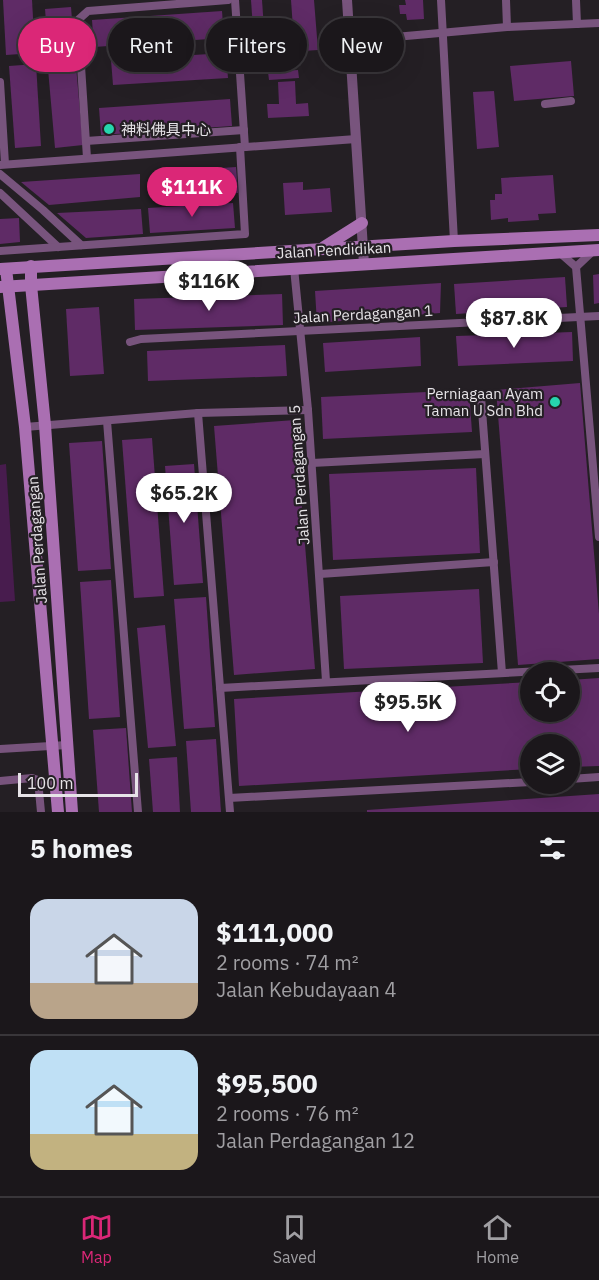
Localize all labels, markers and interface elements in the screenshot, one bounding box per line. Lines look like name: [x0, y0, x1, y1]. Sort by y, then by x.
chip: Buy: [18, 18, 96, 72]
chip: Rent: [108, 18, 194, 72]
chip: Filters: [206, 18, 307, 72]
chip: New: [319, 18, 404, 72]
place label: 神料佛具中心: [121, 120, 211, 139]
marker: 神料佛具中心: [102, 122, 116, 136]
pin: $111K: [150, 167, 234, 218]
text: $111K: [161, 173, 223, 200]
street label: Jalan Pendidikan: [276, 238, 392, 262]
pin: $116K: [167, 261, 251, 312]
text: $116K: [178, 267, 240, 294]
pin: $87.8K: [465, 298, 563, 349]
street label: Jalan Perdagangan 1: [292, 301, 434, 327]
text: $87.8K: [480, 304, 548, 331]
place label: Perniagaan Ayam Taman U Sdn Bhd: [424, 384, 543, 420]
marker: Perniagaan Ayam Taman U Sdn Bhd: [548, 395, 562, 409]
street label: Jalan Perdagangan 5: [285, 404, 313, 546]
pin: $65.2K: [135, 473, 233, 524]
street label: Jalan Perdagangan: [23, 476, 51, 604]
text: $65.2K: [150, 479, 218, 506]
map controls: [520, 662, 580, 794]
button: locate: [520, 662, 580, 722]
pin: $95.5K: [359, 682, 457, 733]
text: $95.5K: [374, 688, 442, 715]
button: layers: [520, 734, 580, 794]
scale bar: [18, 770, 138, 798]
text: 100 m: [27, 773, 74, 793]
text: 5 homes: [30, 831, 133, 865]
icon: filters: [536, 832, 569, 865]
text: $111,000: [216, 915, 333, 949]
icon: home: [78, 923, 150, 995]
text: 2 rooms · 74 m²: [216, 949, 359, 976]
text: Jalan Kebudayaan 4: [216, 976, 397, 1003]
text: $95,500: [216, 1066, 318, 1100]
icon: home: [78, 1074, 150, 1146]
text: 2 rooms · 76 m²: [216, 1100, 359, 1127]
text: Jalan Perdagangan 12: [216, 1127, 415, 1154]
tab: Map: [80, 1211, 113, 1267]
tab: Saved: [273, 1211, 316, 1267]
tab: Home: [476, 1211, 519, 1267]

